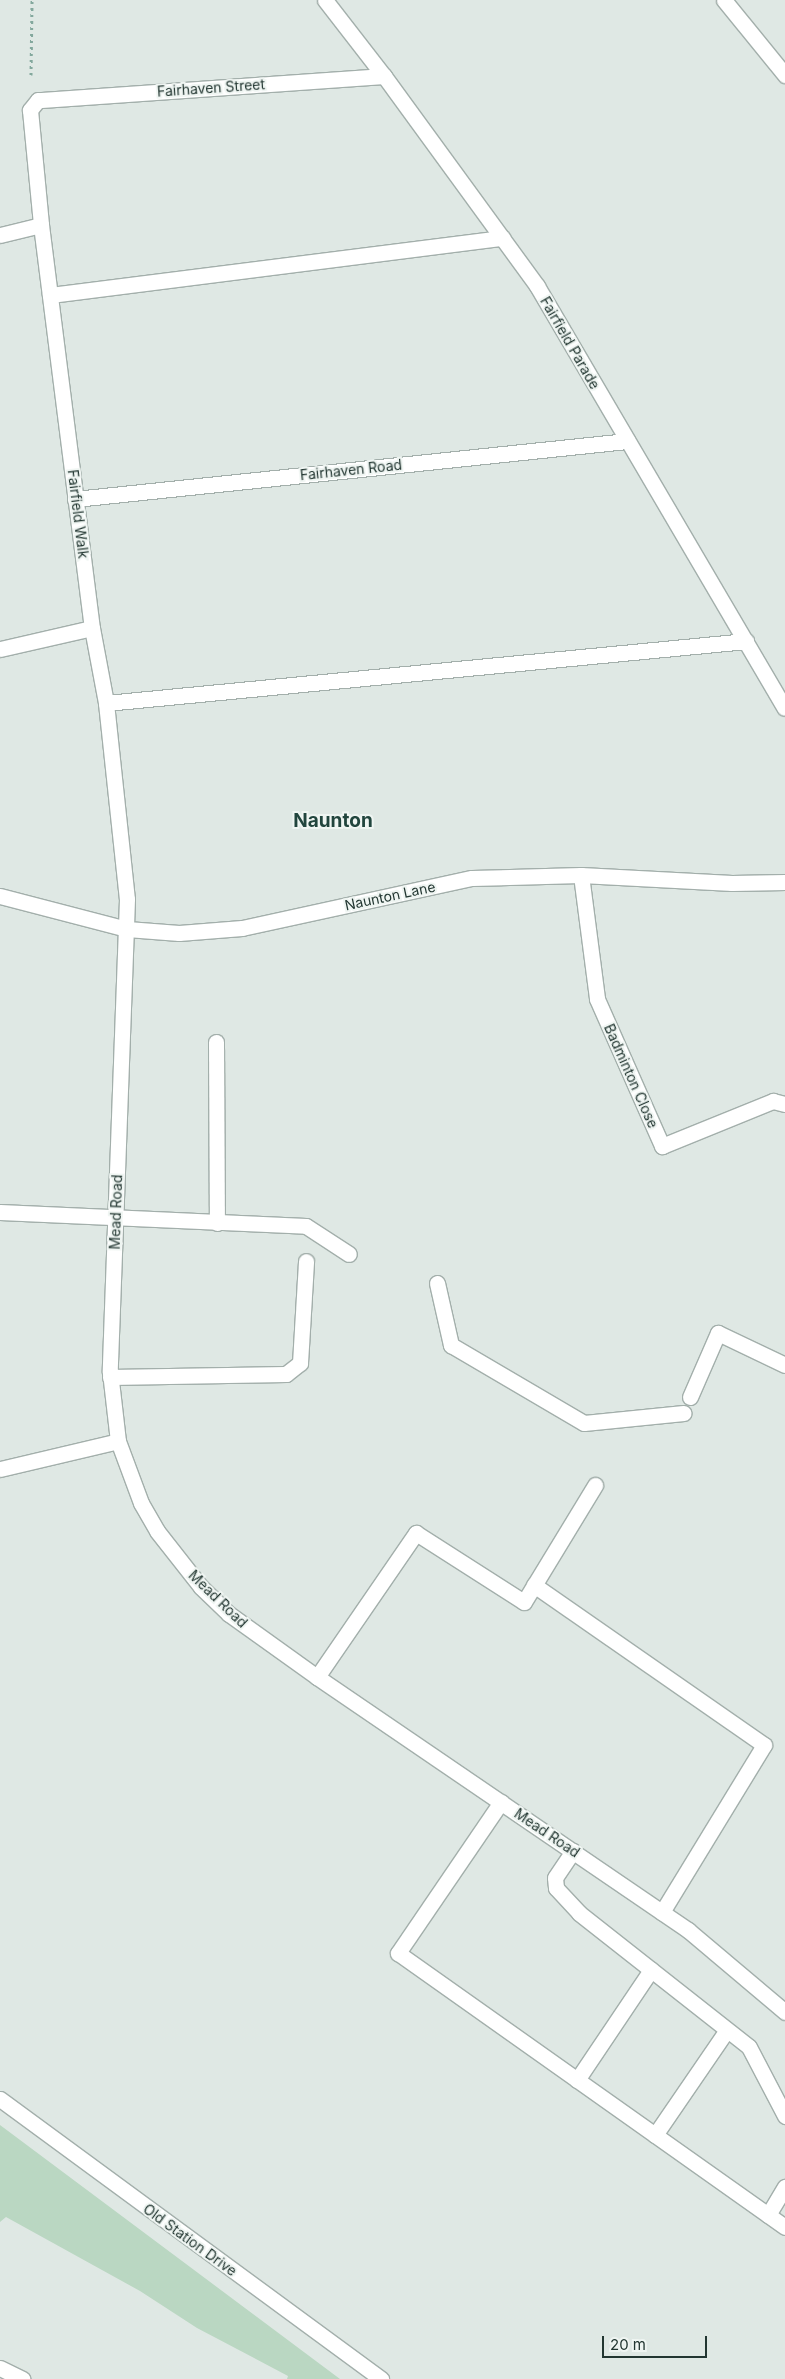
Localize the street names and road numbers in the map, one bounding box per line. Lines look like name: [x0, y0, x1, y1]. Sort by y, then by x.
street label: Fairhaven Street: [157, 76, 265, 100]
street label: Fairfield Parade: [537, 294, 603, 392]
street label: Fairhaven Road: [299, 456, 403, 484]
street label: Fairfield Walk: [64, 469, 92, 559]
street label: Naunton Lane: [343, 878, 437, 914]
street label: Badminton Close: [601, 1021, 661, 1131]
street label: Mead Road: [106, 1174, 126, 1250]
street label: Mead Road: [185, 1567, 251, 1631]
street label: Mead Road: [511, 1805, 583, 1861]
street label: Old Station Drive: [140, 2200, 240, 2280]

